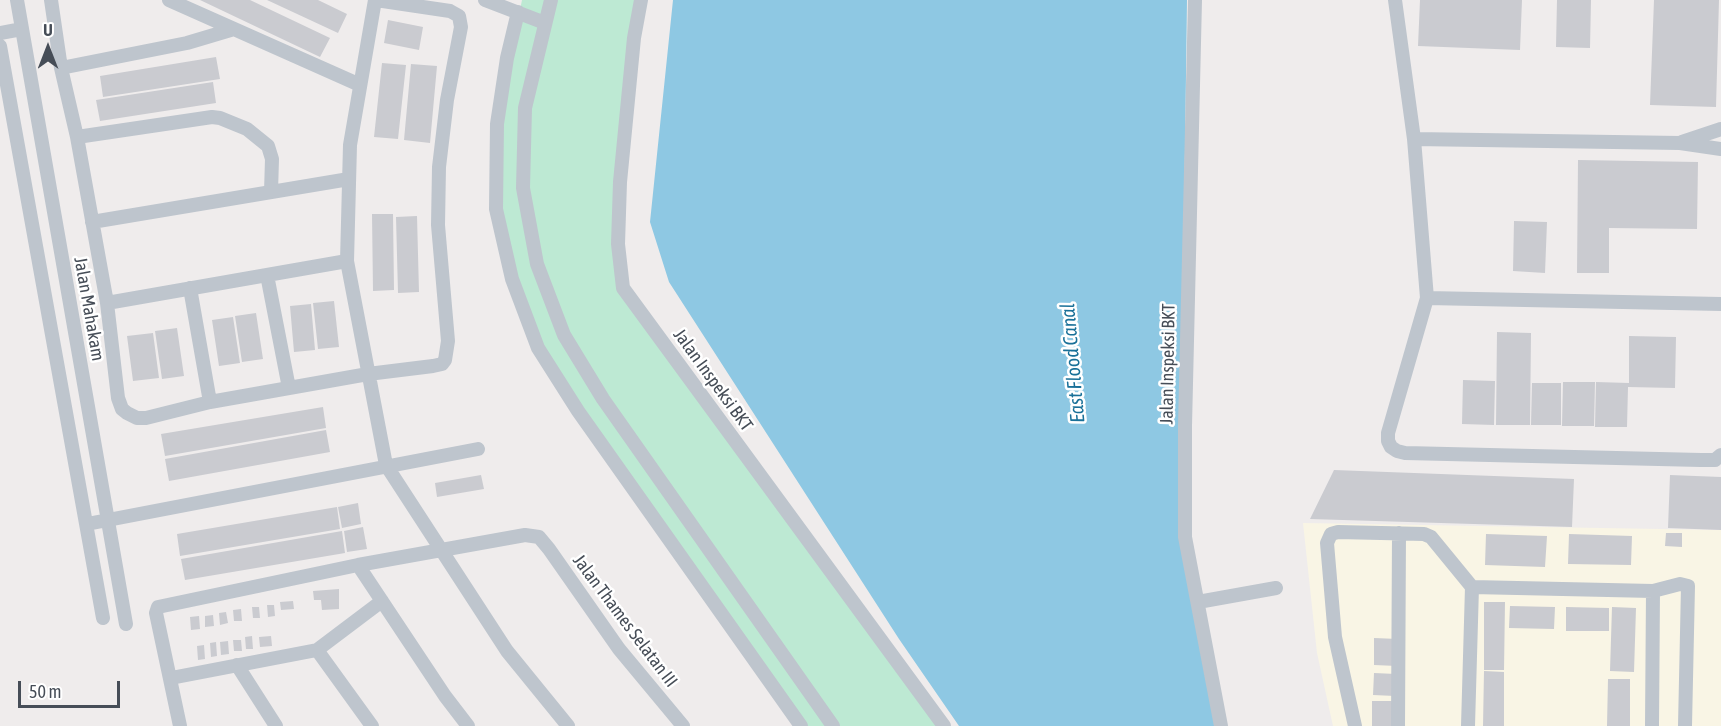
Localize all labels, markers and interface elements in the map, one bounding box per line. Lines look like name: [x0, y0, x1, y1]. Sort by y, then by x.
north arrow: [18, 18, 78, 78]
text: U: [43, 21, 53, 39]
street label: Jalan Mahakam: [69, 255, 109, 363]
water label: East Flood Canal: [1056, 302, 1090, 424]
street label: Jalan Inspeksi BKT: [1156, 303, 1180, 425]
street label: Jalan Inspeksi BKT: [669, 325, 757, 435]
street label: Jalan Thames Selatan III: [568, 550, 682, 692]
scale bar: [21, 669, 123, 707]
text: 50 m: [29, 681, 61, 702]

